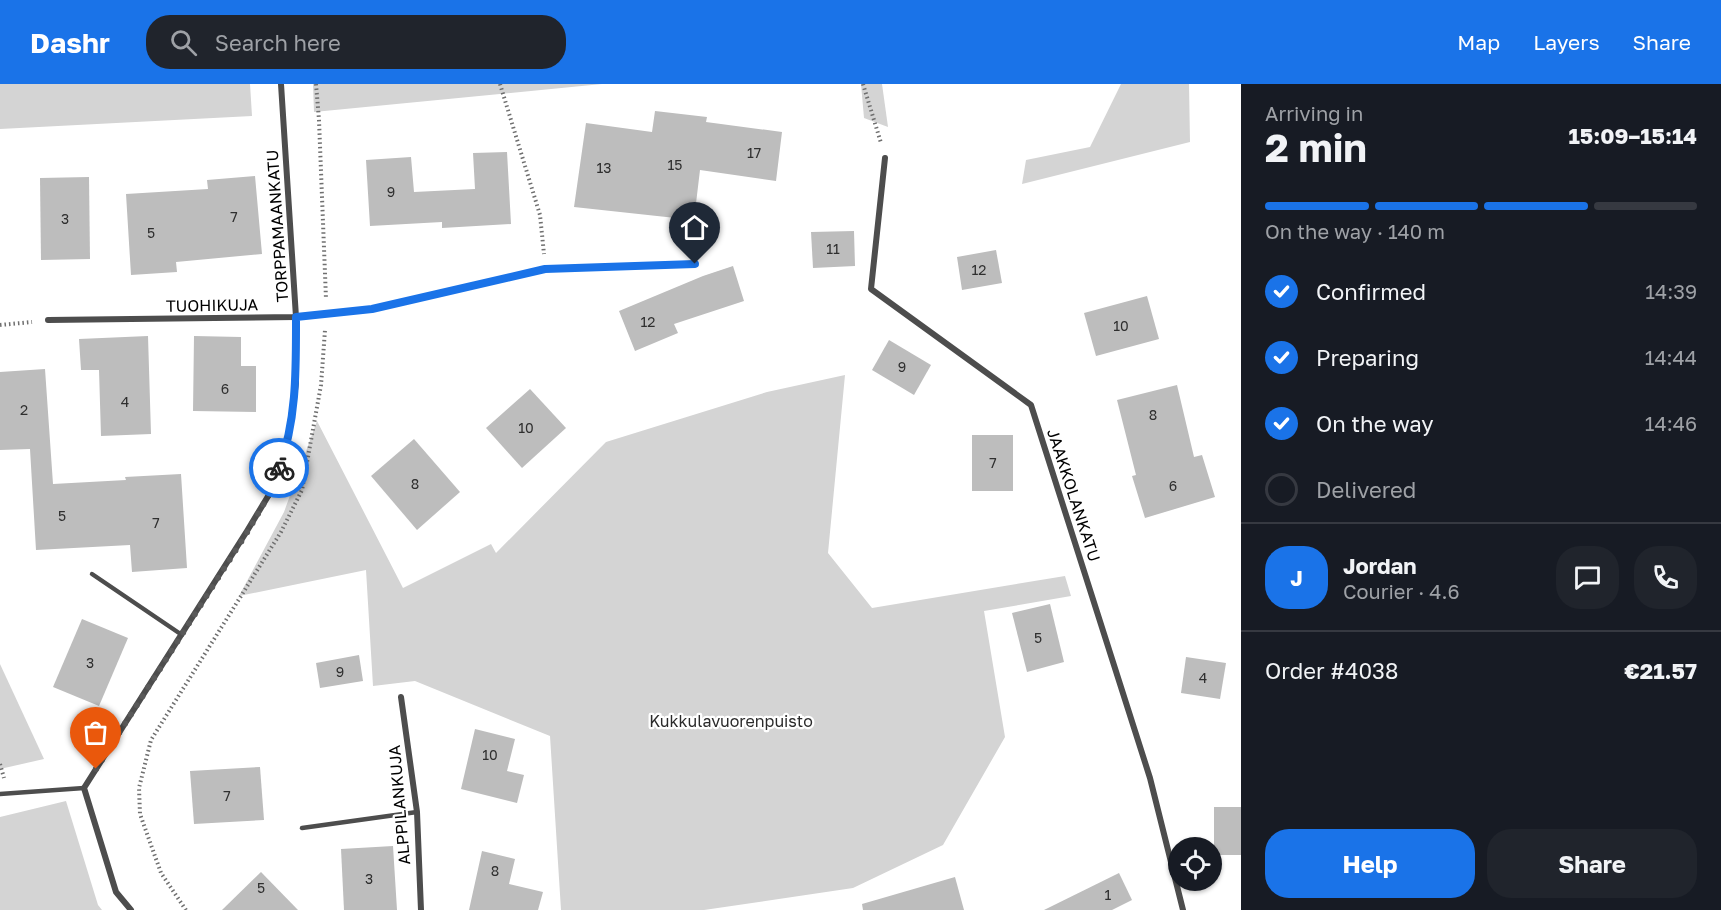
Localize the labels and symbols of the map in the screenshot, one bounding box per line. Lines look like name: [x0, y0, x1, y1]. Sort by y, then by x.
house number: 17: [747, 144, 761, 161]
street label: TORPPAMAANKATU: [262, 149, 292, 303]
house number: 15: [668, 156, 682, 173]
house number: 13: [597, 159, 611, 176]
house number: 9: [387, 183, 395, 200]
pin: [669, 202, 720, 264]
house number: 7: [230, 208, 238, 225]
house number: 3: [61, 210, 69, 227]
house number: 5: [147, 224, 155, 241]
house number: 11: [826, 240, 840, 257]
house number: 12: [972, 261, 986, 278]
street label: TUOHIKUJA: [166, 294, 259, 316]
house number: 12: [641, 313, 655, 330]
house number: 10: [1113, 317, 1129, 334]
house number: 9: [898, 358, 906, 375]
house number: 6: [221, 380, 229, 397]
house number: 4: [121, 393, 129, 410]
house number: 2: [20, 401, 28, 418]
house number: 8: [1149, 406, 1157, 423]
house number: 10: [518, 419, 534, 436]
street label: JAAKKOLANKATU: [1043, 426, 1105, 564]
courier: [249, 438, 309, 498]
house number: 7: [989, 454, 997, 471]
house number: 8: [411, 475, 419, 492]
house number: 6: [1169, 477, 1177, 494]
house number: 5: [58, 507, 66, 524]
house number: 7: [152, 514, 160, 531]
house number: 5: [1034, 629, 1042, 646]
house number: 3: [86, 654, 94, 671]
house number: 9: [336, 663, 344, 680]
house number: 4: [1199, 669, 1207, 686]
pin: [70, 707, 121, 769]
park label: Kukkulavuorenpuisto: [649, 711, 813, 731]
street label: ALPPILANKUJA: [384, 744, 414, 866]
house number: 10: [482, 746, 498, 763]
house number: 7: [223, 787, 231, 804]
house number: 8: [491, 862, 499, 879]
house number: 3: [365, 870, 373, 887]
house number: 5: [257, 879, 265, 896]
house number: 1: [1105, 886, 1112, 903]

